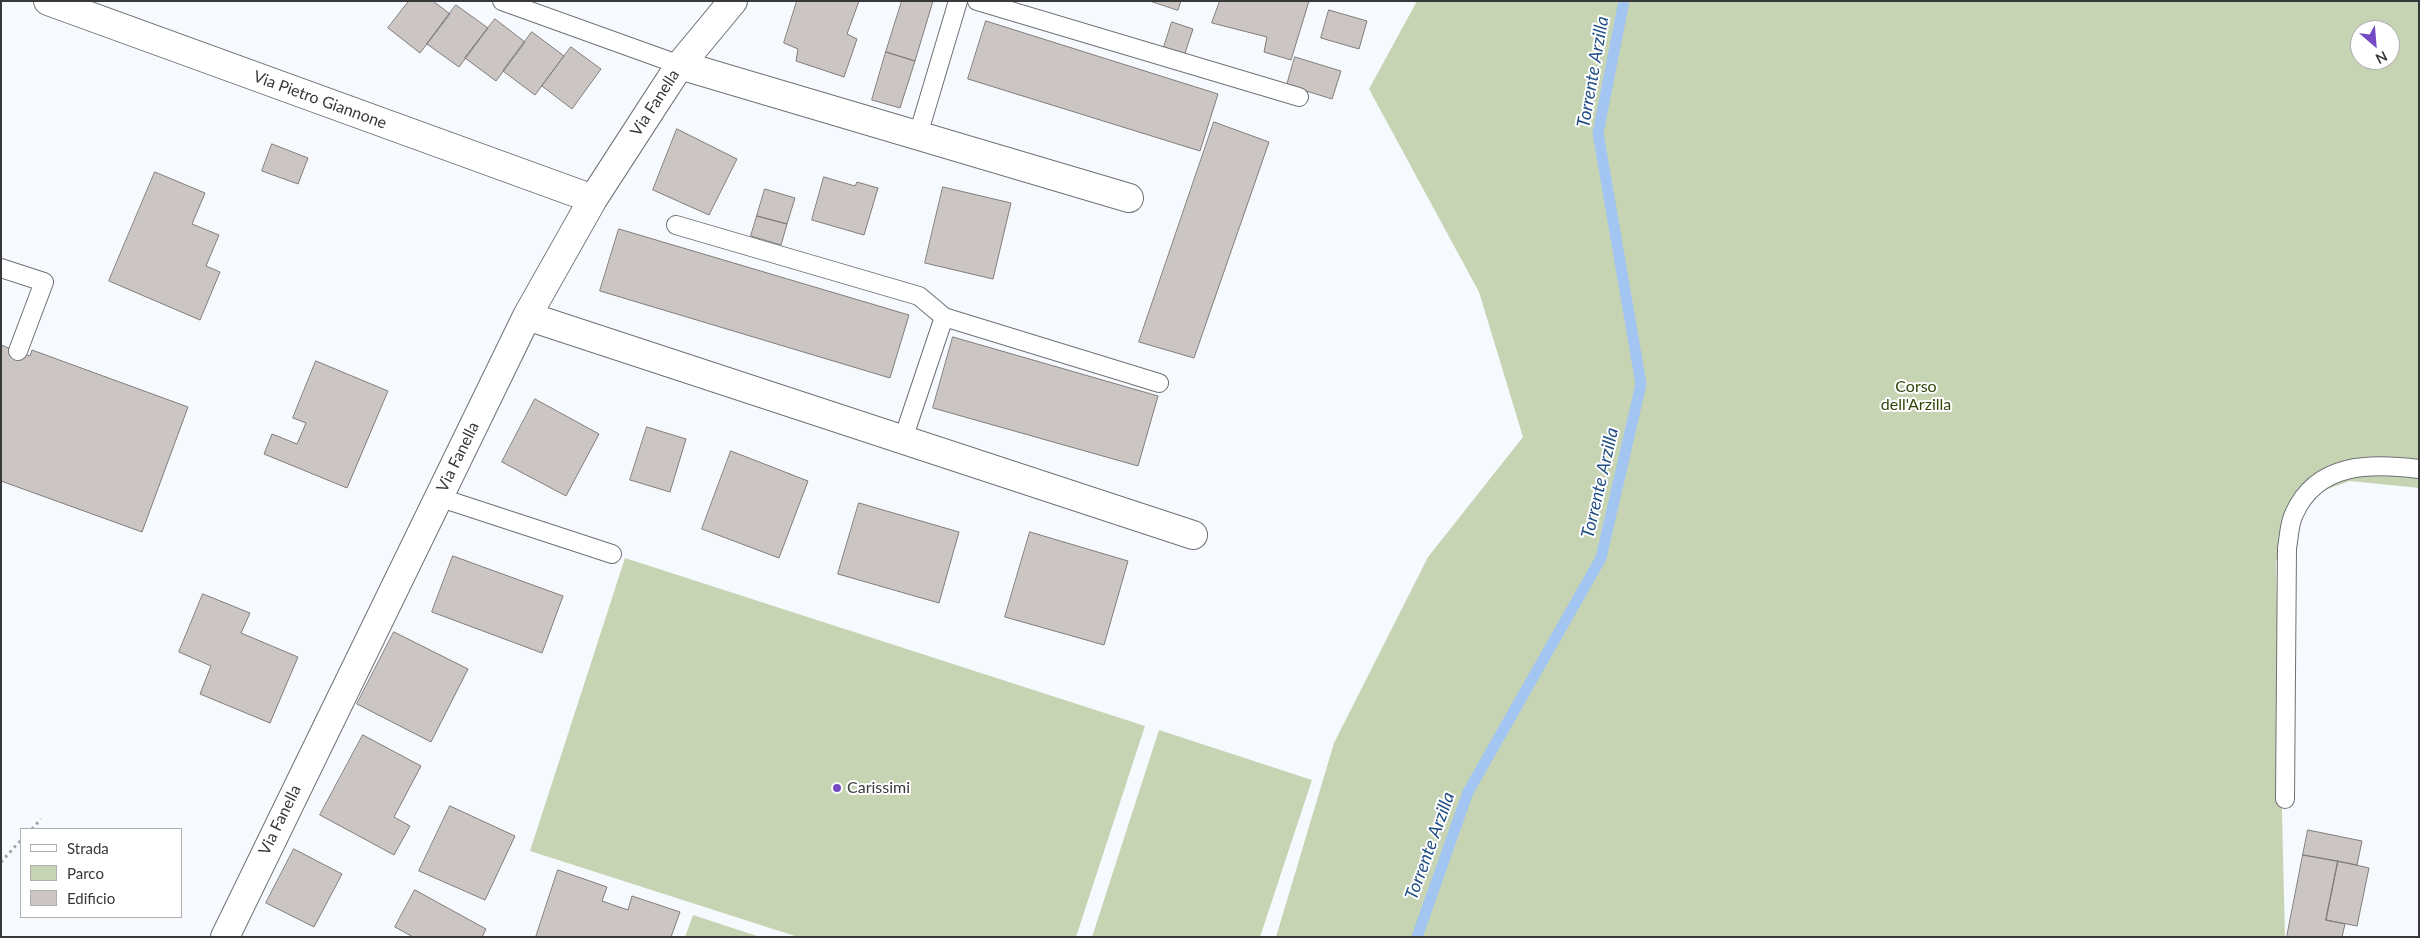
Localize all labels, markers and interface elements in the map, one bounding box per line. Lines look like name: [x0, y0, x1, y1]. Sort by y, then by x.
water label: Torrente Arzilla: [1573, 15, 1613, 129]
north arrow: [2350, 20, 2400, 70]
text: N: [2373, 48, 2390, 68]
street label: Via Fanella: [626, 66, 684, 140]
street label: Via Pietro Giannone: [251, 67, 389, 133]
park label: Corso dell'Arzilla: [1881, 377, 1951, 415]
street label: Via Fanella: [433, 419, 483, 495]
water label: Torrente Arzilla: [1577, 426, 1623, 540]
place label: Carissimi: [847, 778, 910, 798]
street label: Via Fanella: [255, 782, 305, 858]
marker: Carissimi: [831, 782, 843, 794]
water label: Torrente Arzilla: [1401, 789, 1459, 903]
legend: [20, 828, 182, 918]
text: Strada: [67, 839, 109, 857]
text: Parco: [67, 864, 104, 882]
text: Edificio: [67, 889, 115, 907]

